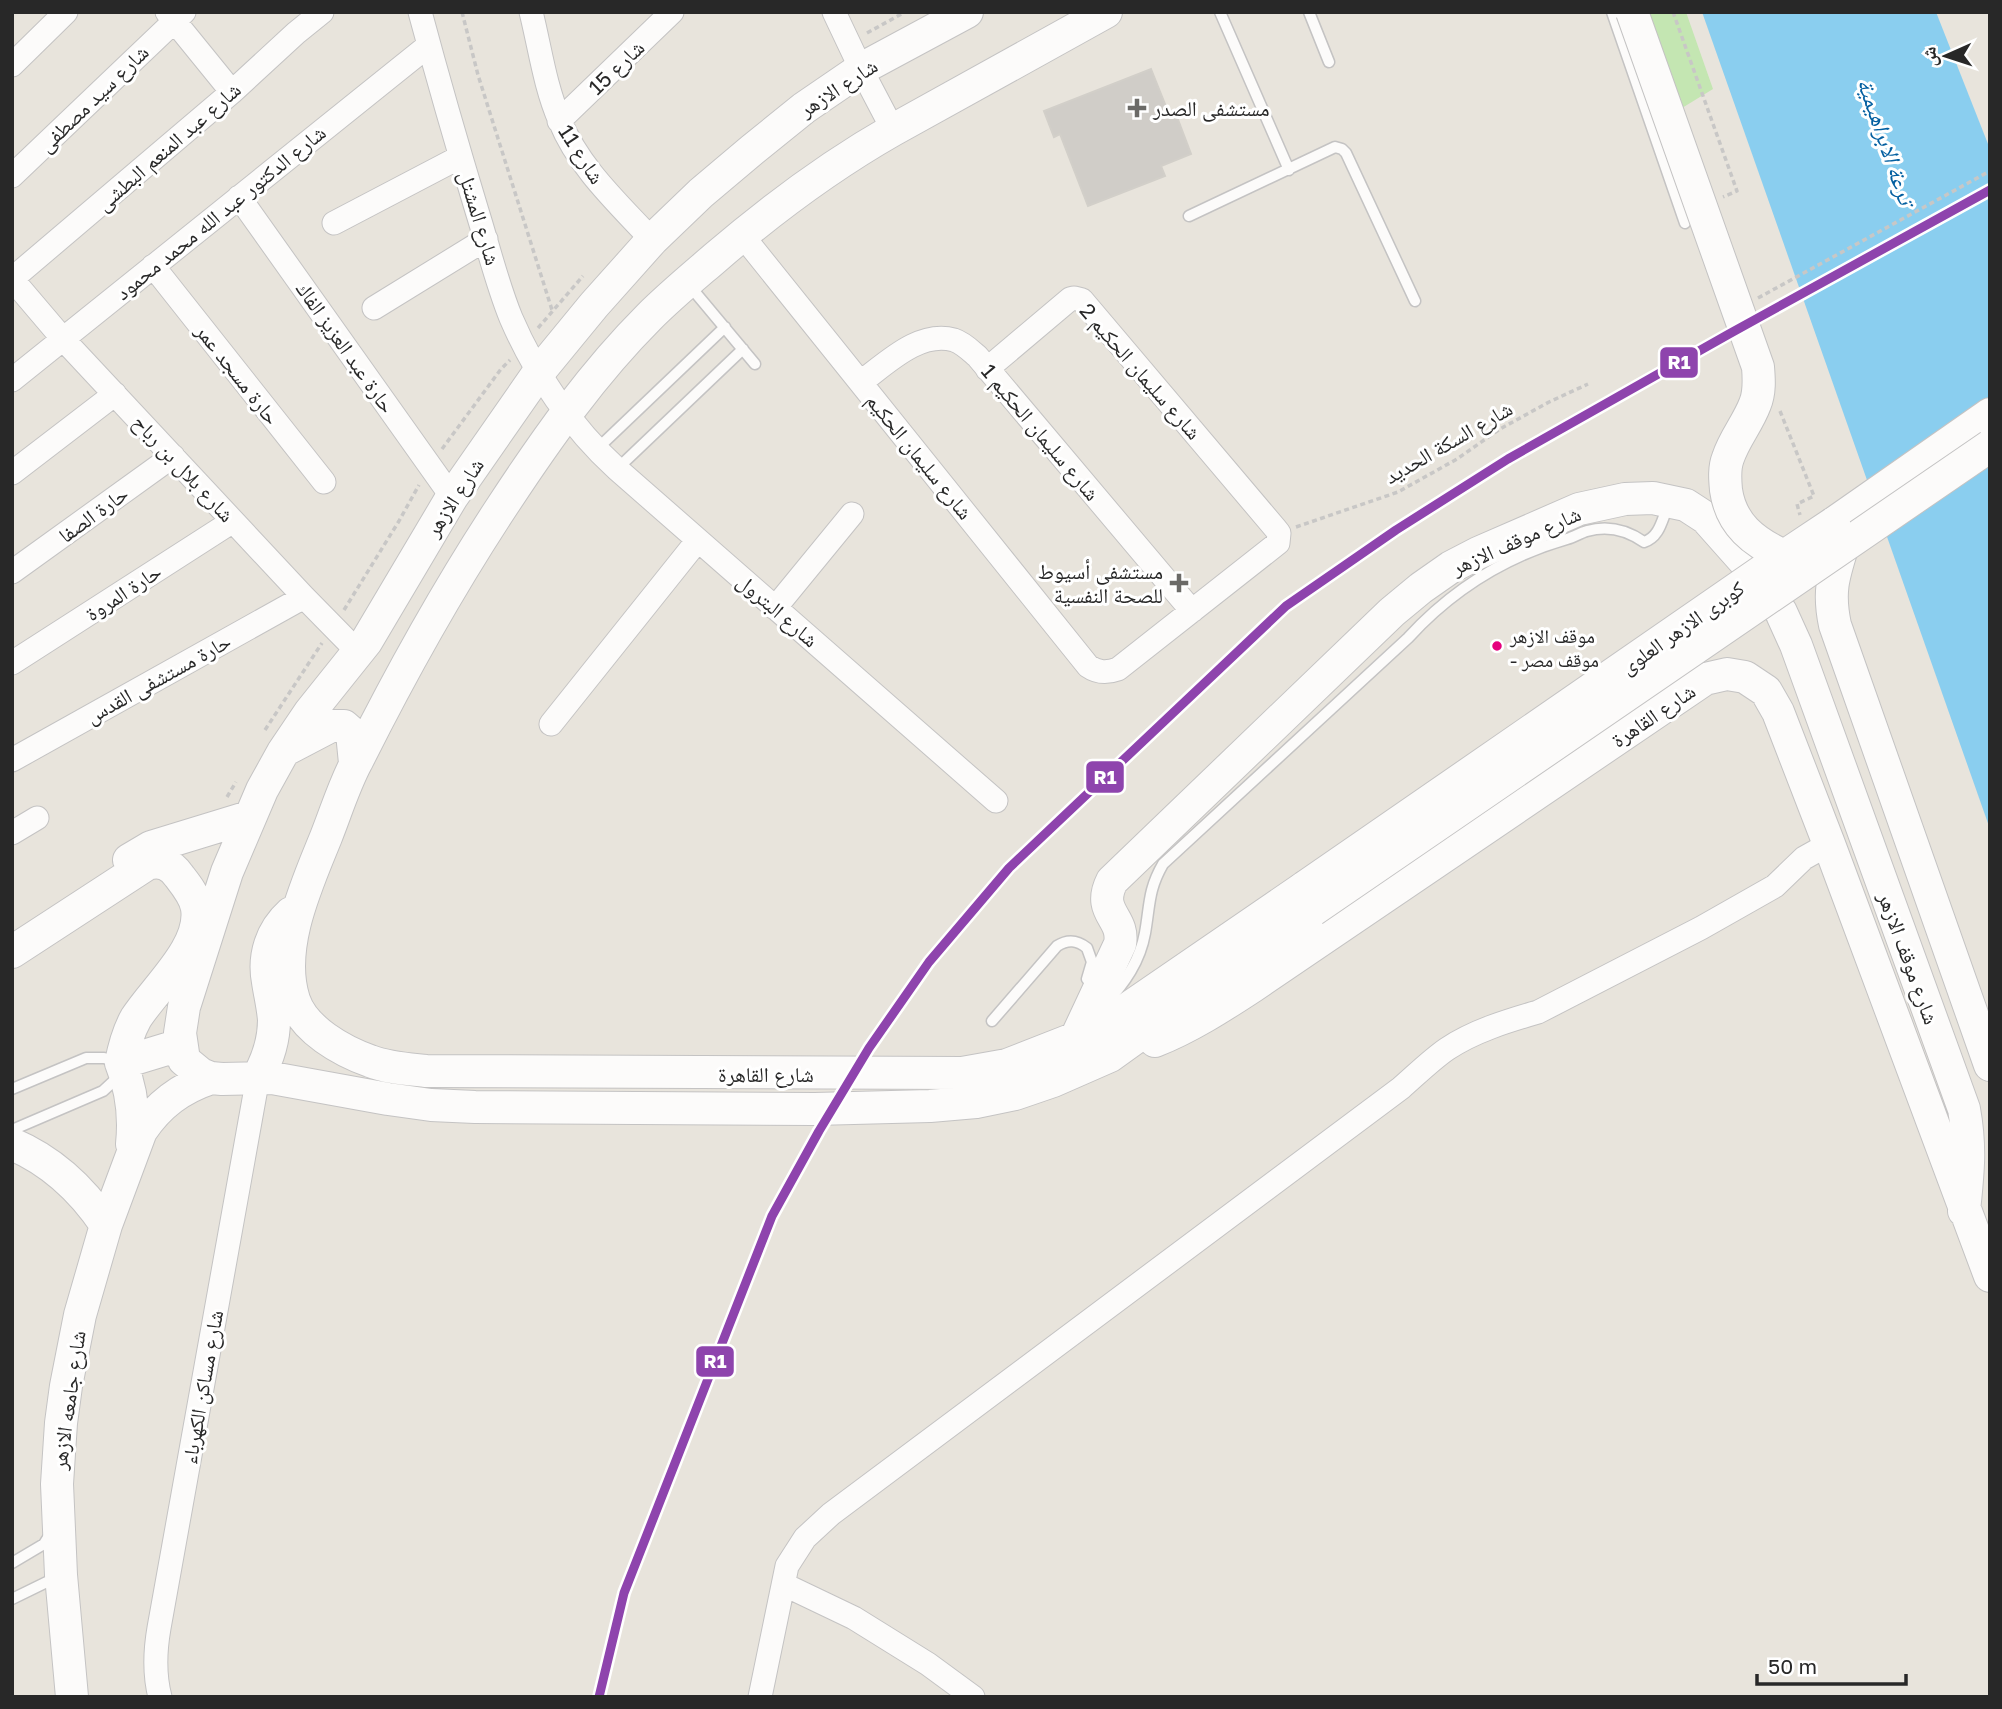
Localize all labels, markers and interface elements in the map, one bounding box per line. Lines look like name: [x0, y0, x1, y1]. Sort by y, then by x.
north arrow: [1911, 21, 1981, 91]
street label: شارع 15: [583, 34, 650, 101]
street label: شارع سيد مصطفى: [32, 39, 154, 158]
text: ش: [1917, 46, 1942, 68]
street label: شارع الازهر: [793, 52, 883, 123]
water label: ترعة الابراهيمية: [1852, 74, 1923, 213]
street label: شارع عبد المنعم البطشى: [90, 76, 247, 218]
place label: مستشفى الصدر: [1152, 95, 1270, 122]
marker: مستشفى الصدر: [1127, 98, 1147, 118]
street label: شارع الدكتور عبد الله محمد محمود: [109, 119, 331, 306]
street label: شارع 11: [552, 119, 611, 189]
street label: شارع المشتل: [452, 168, 507, 269]
street label: حارة عبد العزيز الفاك: [291, 276, 401, 418]
street label: شارع سليمان الحكيم 2: [1073, 297, 1207, 446]
street label: حارة مسجد عمر: [190, 318, 286, 430]
line badge: R1: [1659, 346, 1699, 379]
text: R1: [1668, 350, 1691, 373]
street label: شارع سليمان الحكيم 1: [975, 358, 1106, 507]
street label: شارع سليمان الحكيم: [860, 388, 979, 526]
street label: شارع السكة الحديد: [1379, 395, 1517, 490]
street label: شارع بلال بن رباح: [127, 409, 240, 528]
street label: شارع الازهر: [419, 453, 490, 542]
street label: حارة الصفا: [53, 480, 133, 548]
street label: شارع موقف الازهر: [1446, 500, 1585, 581]
street label: حارة المروة: [80, 558, 166, 626]
place label: مستشفى أسيوط للصحة النفسية: [1038, 558, 1163, 608]
street label: شارع البترول: [731, 568, 824, 653]
marker: مستشفى أسيوط للصحة النفسية: [1169, 573, 1189, 593]
street label: كوبرى الازهر العلوى: [1615, 574, 1749, 679]
place label: موقف الازهر - موقف مصر: [1509, 624, 1599, 672]
street label: حارة مستشفى القدس: [81, 627, 236, 730]
marker: موقف الازهر - موقف مصر: [1490, 639, 1504, 653]
street label: شارع القاهرة: [1606, 677, 1701, 753]
line badge: R1: [1085, 760, 1125, 794]
text: R1: [1094, 765, 1117, 788]
street label: شارع موقف الازهر: [1872, 887, 1945, 1028]
street label: شارع القاهرة: [718, 1061, 814, 1088]
street label: شارع مساكن الكهرباء: [176, 1308, 229, 1466]
street label: شارع جامعه الازهر: [45, 1329, 92, 1472]
line badge: R1: [695, 1345, 735, 1378]
text: R1: [704, 1349, 727, 1372]
scale bar: [1757, 1642, 1906, 1686]
text: 50 m: [1768, 1653, 1817, 1679]

